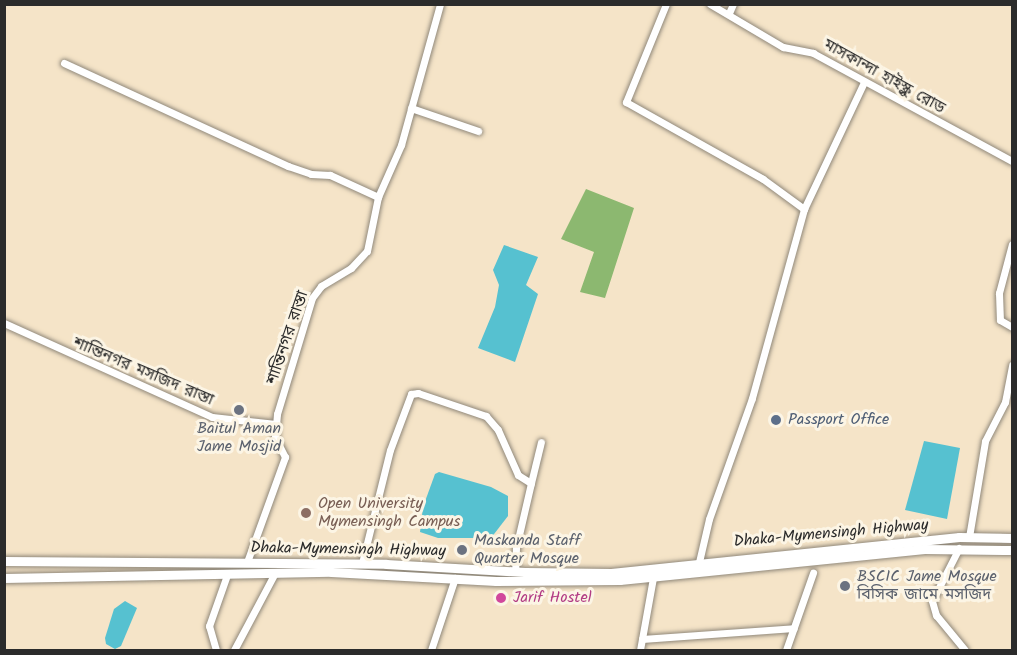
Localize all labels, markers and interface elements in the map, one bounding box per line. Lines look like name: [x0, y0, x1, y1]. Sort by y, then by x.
street label: মাসকান্দা হাইস্কুল রোড: [820, 36, 948, 118]
street label: শান্তিনগর রাস্তা: [263, 289, 313, 387]
street label: শান্তিনগর মসজিদ রাস্তা: [70, 334, 216, 410]
marker: Baitul Aman Jame Mosjid: [232, 403, 246, 417]
place label: Passport Office: [788, 410, 889, 430]
marker: Passport Office: [769, 413, 783, 427]
place label: Baitul Aman Jame Mosjid: [197, 419, 281, 457]
place label: Open University Mymensingh Campus: [318, 494, 460, 532]
marker: Open University Mymensingh Campus: [299, 506, 313, 520]
street label: Dhaka-Mymensingh Highway: [733, 516, 929, 552]
place label: Maskanda Staff Quarter Mosque: [474, 531, 581, 569]
street label: Dhaka-Mymensingh Highway: [250, 539, 446, 561]
marker: Maskanda Staff Quarter Mosque: [455, 543, 469, 557]
place label: BSCIC Jame Mosque বিসিক জামে মসজিদ: [857, 567, 997, 605]
marker: BSCIC Jame Mosque বিসিক জামে মসজিদ: [838, 579, 852, 593]
place label: Jarif Hostel: [513, 588, 592, 608]
marker: Jarif Hostel: [494, 591, 508, 605]

